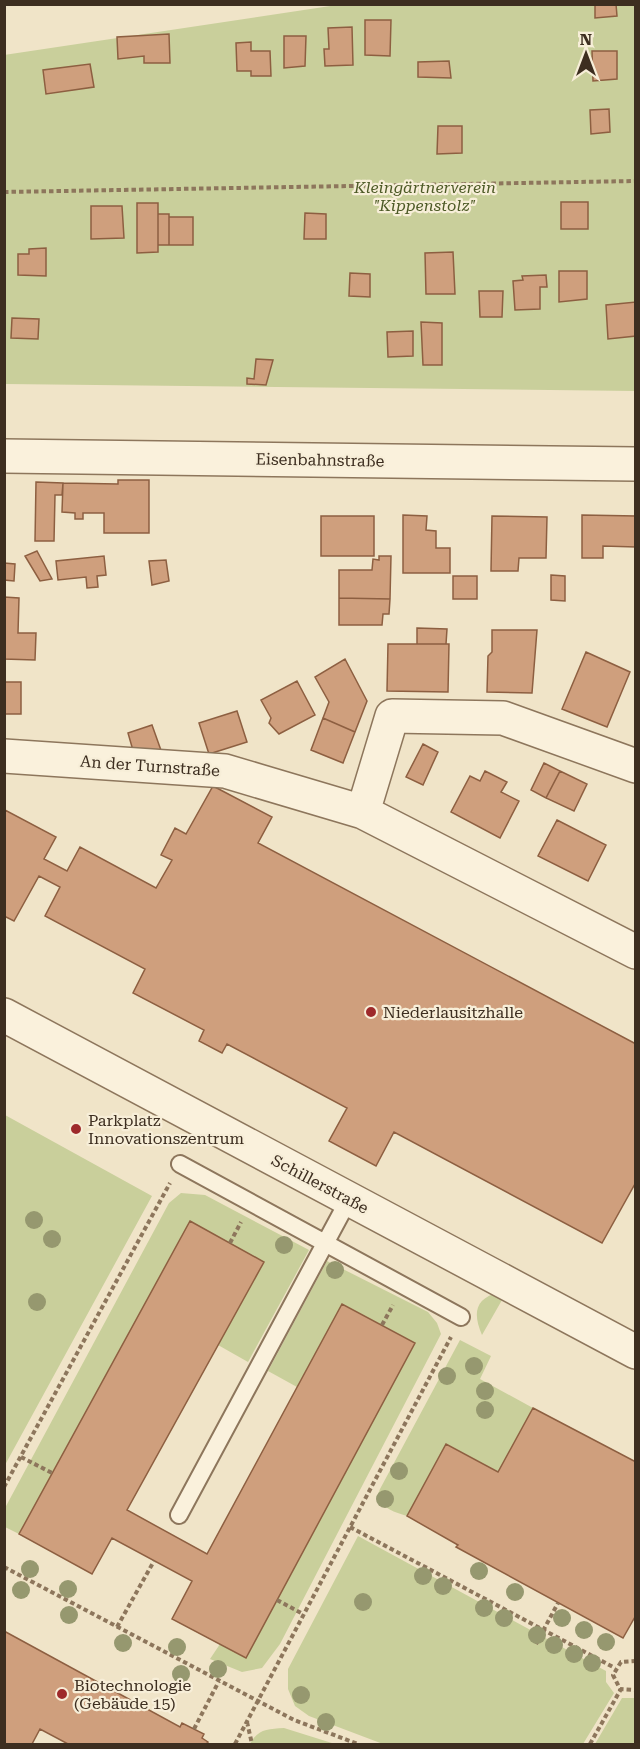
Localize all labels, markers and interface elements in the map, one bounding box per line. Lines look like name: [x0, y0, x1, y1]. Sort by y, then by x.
north arrow: [556, 24, 616, 84]
text: N: [580, 30, 592, 49]
park label: Kleingärtnerverein "Kippenstolz": [353, 178, 496, 215]
street label: Eisenbahnstraße: [255, 449, 385, 471]
street label: An der Turnstraße: [79, 752, 221, 780]
place label: Niederlausitzhalle: [383, 1003, 523, 1022]
marker: Niederlausitzhalle: [364, 1005, 378, 1019]
place label: Parkplatz Innovationszentrum: [88, 1111, 244, 1148]
marker: Parkplatz Innovationszentrum: [69, 1122, 83, 1136]
street label: Schillerstraße: [268, 1150, 372, 1218]
place label: Biotechnologie (Gebäude 15): [74, 1676, 192, 1713]
marker: Biotechnologie (Gebäude 15): [55, 1687, 69, 1701]

